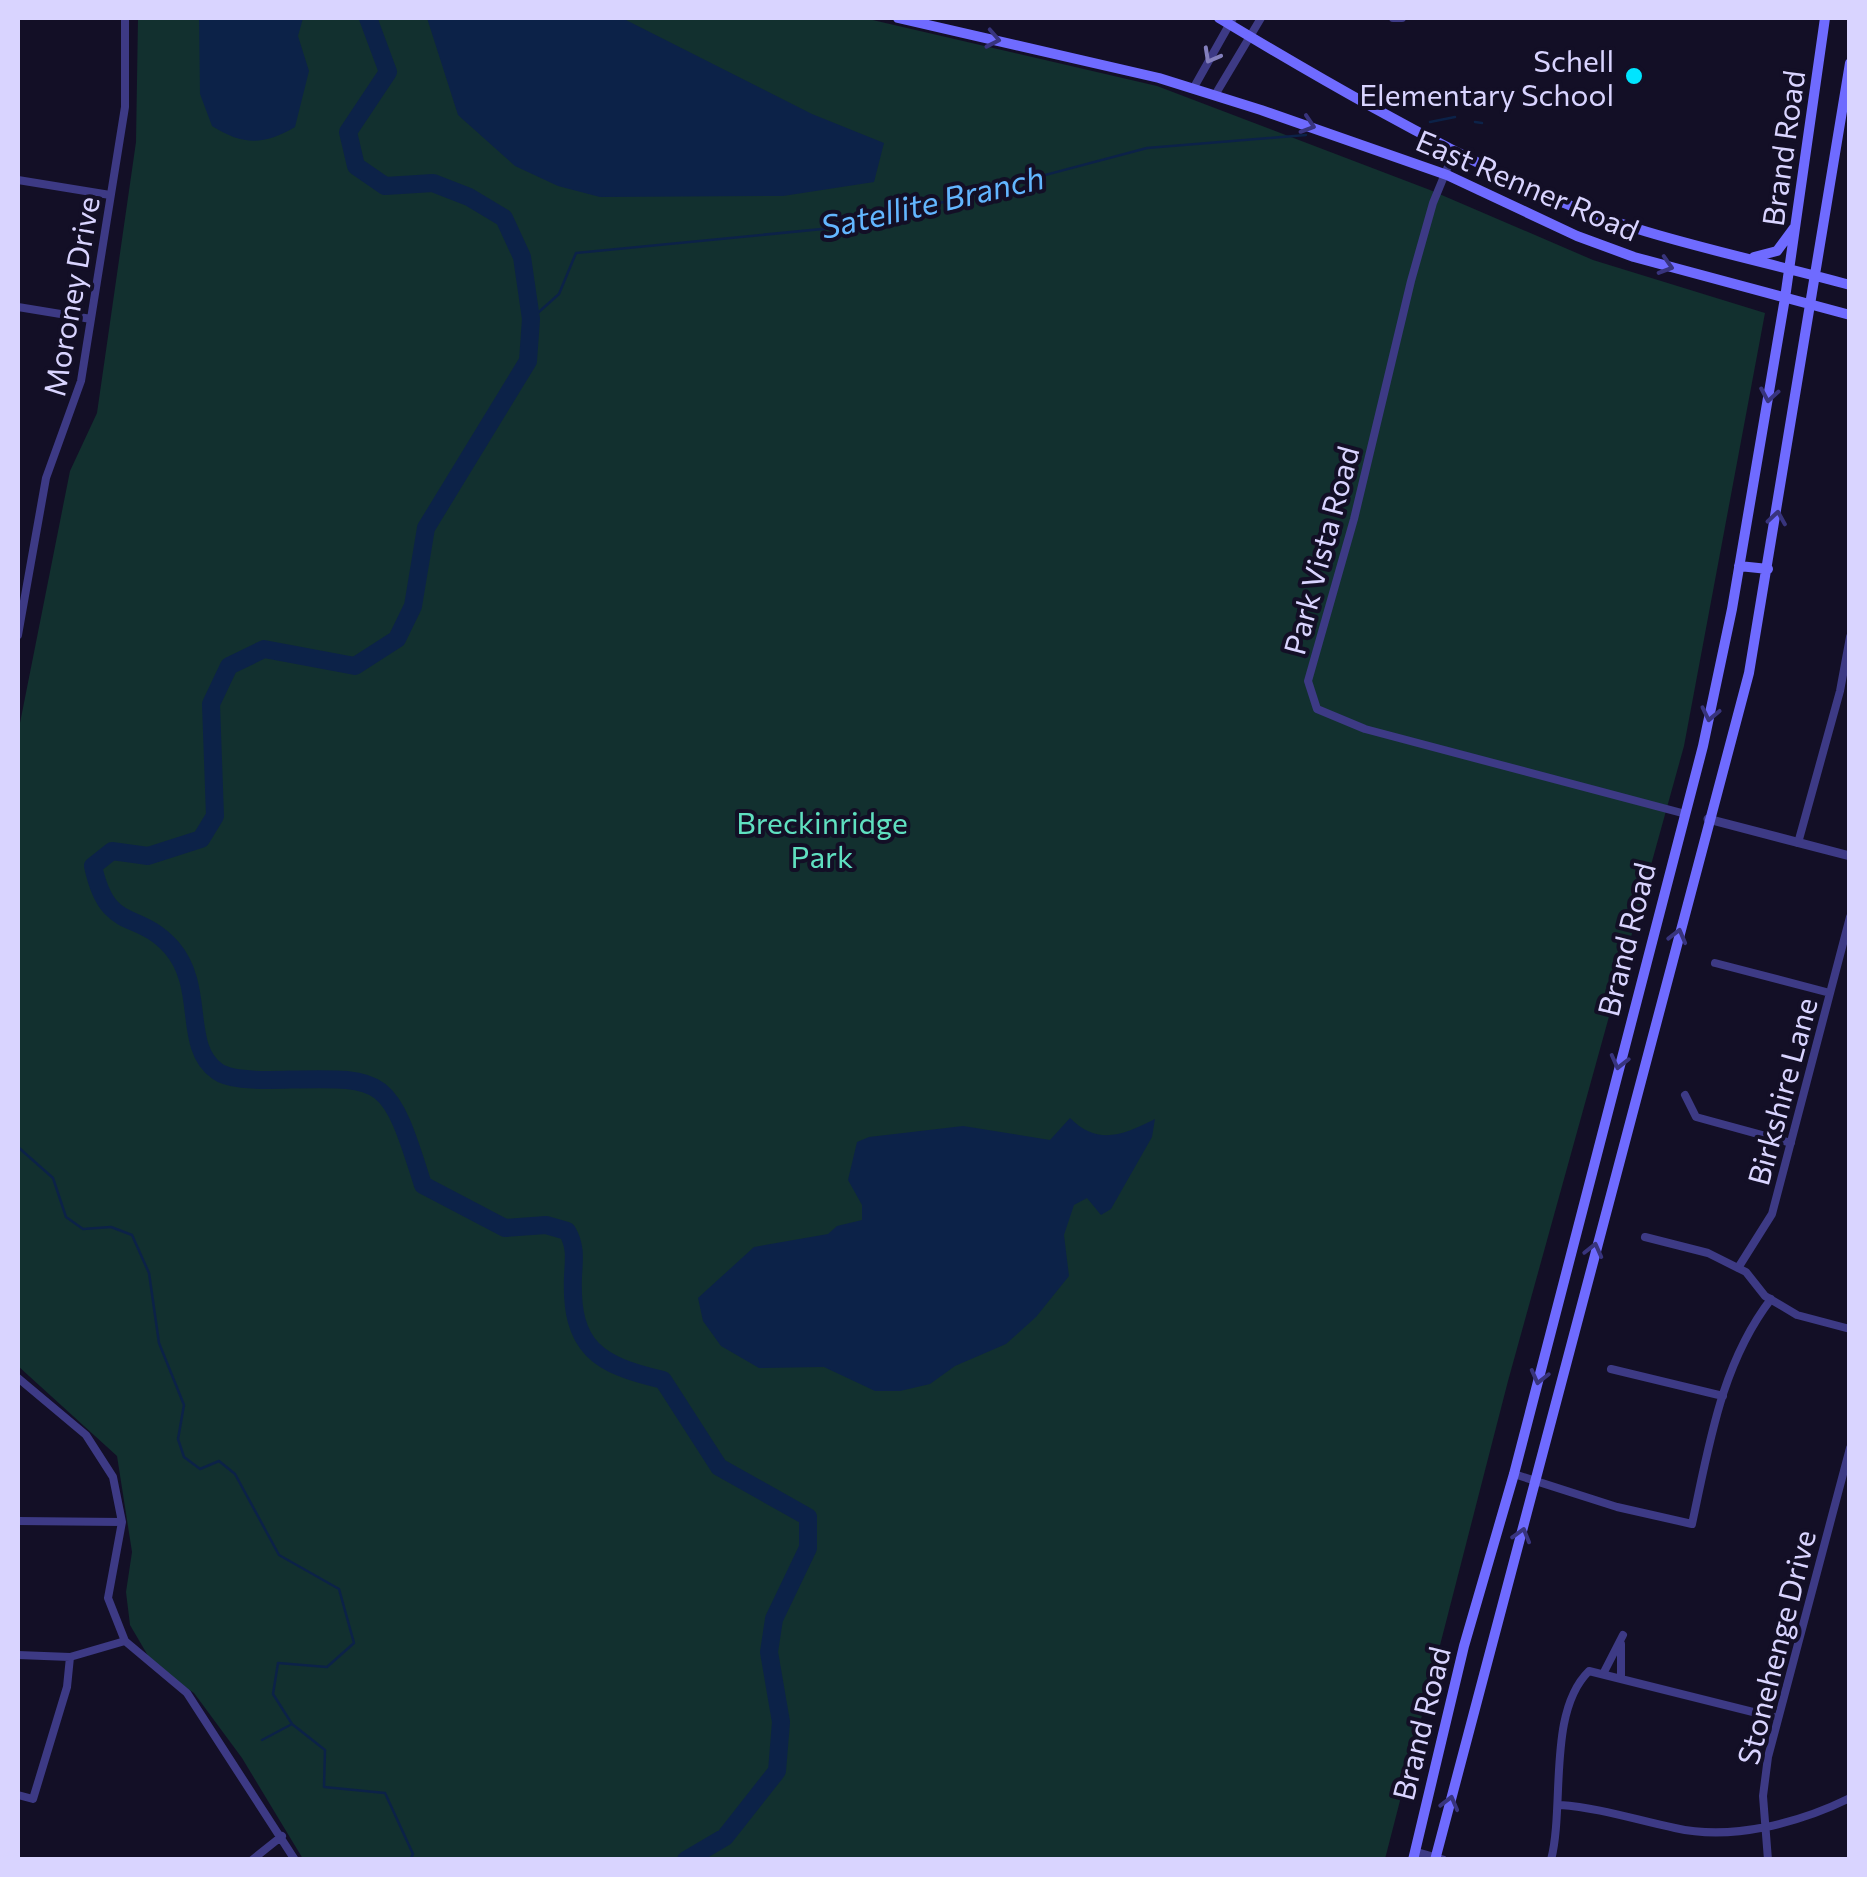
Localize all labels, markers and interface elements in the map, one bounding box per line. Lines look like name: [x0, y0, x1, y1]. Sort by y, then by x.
one-way arrow: [984, 28, 1001, 49]
place label: Schell Elementary School: [1359, 41, 1614, 112]
one-way arrow: [1203, 45, 1223, 63]
marker: Schell Elementary School: [1623, 65, 1645, 87]
street label: Brand Road: [1753, 68, 1811, 228]
one-way arrow: [1298, 113, 1315, 133]
street label: East Renner Road: [1411, 120, 1645, 248]
water label: Satellite Branch: [816, 156, 1048, 246]
street label: Moroney Drive: [34, 193, 106, 399]
one-way arrow: [1657, 255, 1674, 275]
one-way arrow: [1759, 386, 1780, 403]
street label: Park Vista Road: [1274, 442, 1366, 658]
one-way arrow: [1765, 510, 1786, 526]
one-way arrow: [1701, 705, 1722, 722]
park label: Breckinridge Park: [736, 803, 908, 874]
street label: Brand Road: [1588, 858, 1662, 1020]
one-way arrow: [1667, 928, 1688, 945]
street label: Birkshire Lane: [1738, 993, 1824, 1189]
one-way arrow: [1610, 1053, 1631, 1070]
one-way arrow: [1582, 1242, 1603, 1259]
one-way arrow: [1529, 1368, 1550, 1385]
street label: Stonehenge Drive: [1728, 1526, 1822, 1768]
one-way arrow: [1510, 1527, 1531, 1544]
street label: Brand Road: [1383, 1642, 1457, 1804]
one-way arrow: [1438, 1795, 1459, 1813]

